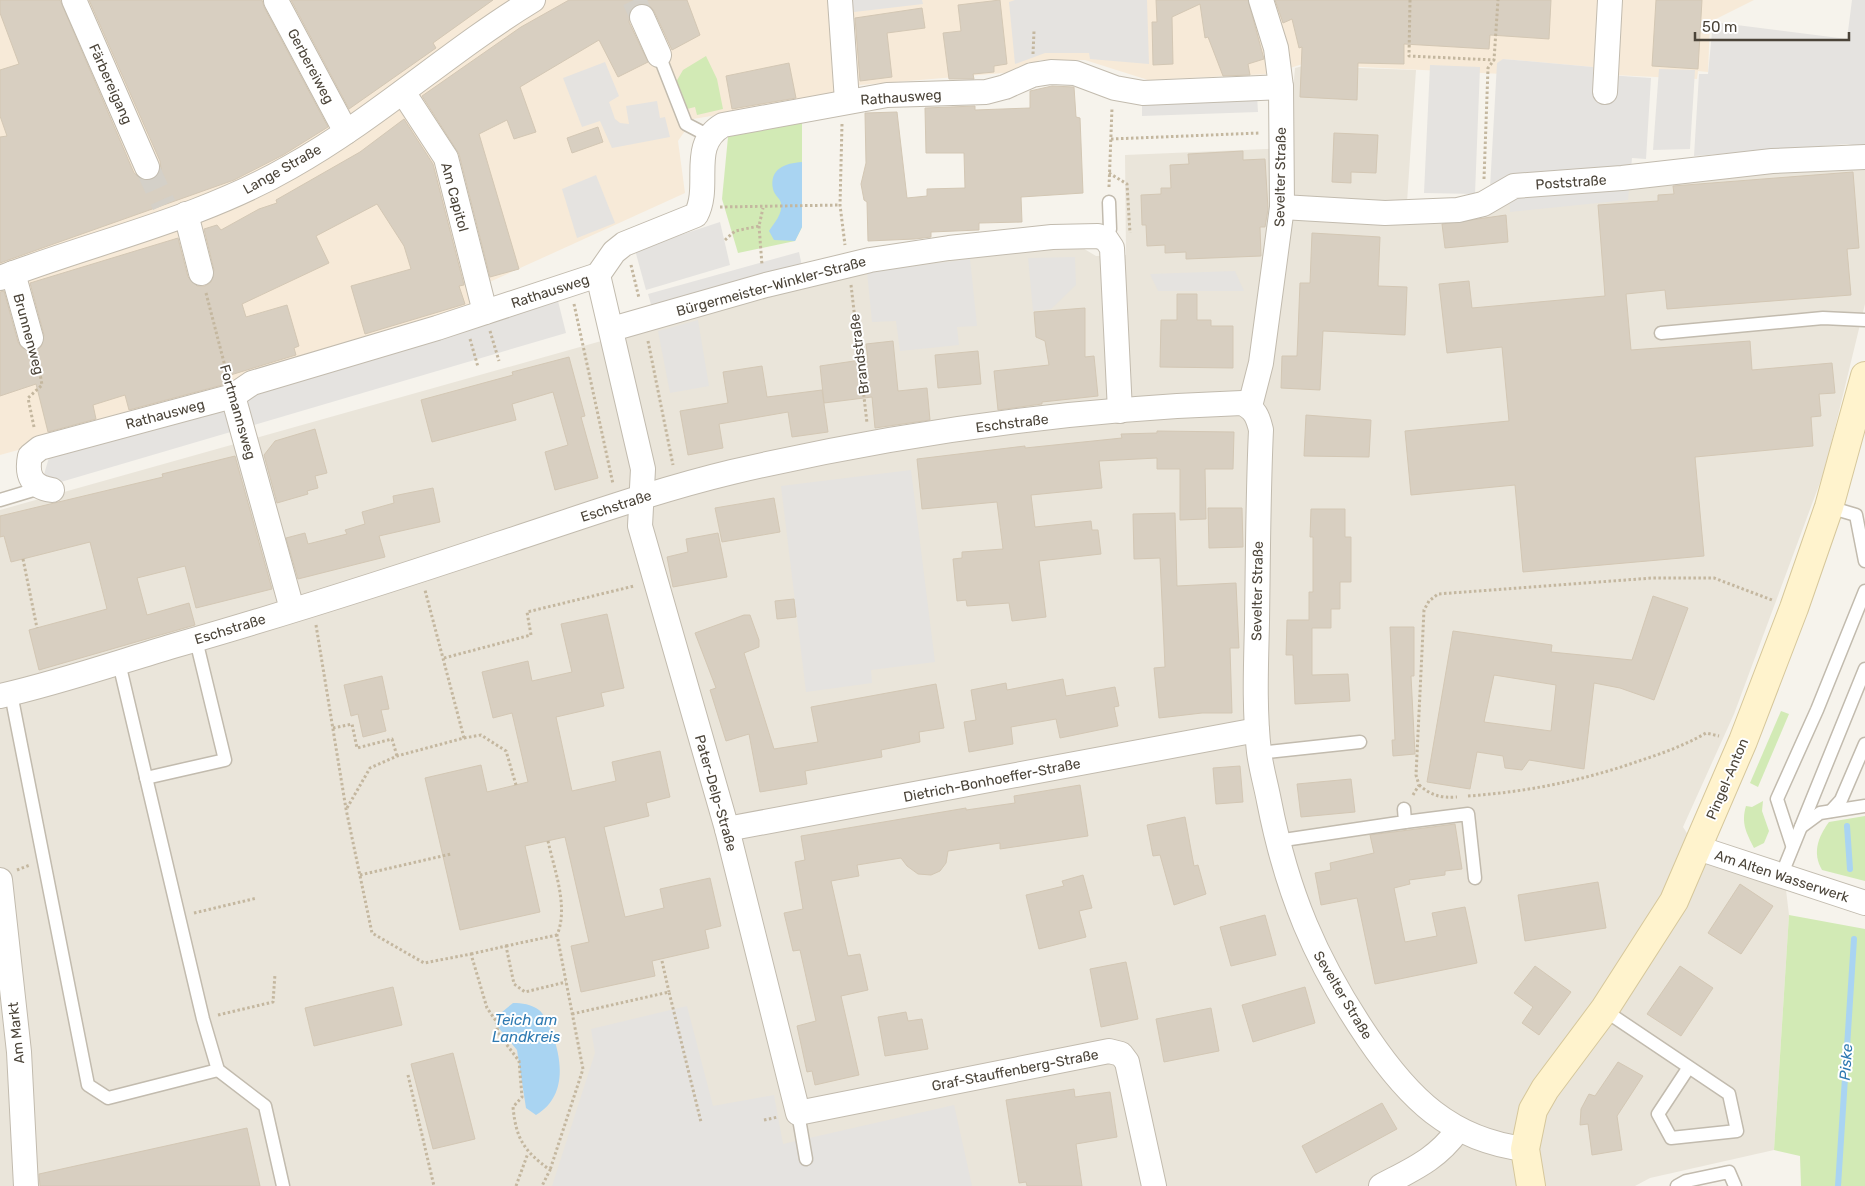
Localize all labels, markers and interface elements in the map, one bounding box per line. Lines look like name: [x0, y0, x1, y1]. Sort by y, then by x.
scale bar: [1695, 10, 1849, 42]
text: 50 m: [1702, 18, 1737, 36]
street label: Gerbereiweg: [284, 26, 337, 107]
street label: Färbereigang: [85, 41, 136, 127]
street label: Rathausweg: [860, 86, 942, 109]
street label: Sevelter Straße: [1271, 127, 1290, 227]
street label: Lange Straße: [240, 141, 325, 198]
street label: Am Capitol: [437, 161, 472, 234]
street label: Poststraße: [1535, 172, 1607, 193]
street label: Bürgermeister-Winkler-Straße: [674, 253, 868, 320]
street label: Rathausweg: [509, 271, 591, 312]
street label: Brunnenweg: [9, 292, 48, 377]
street label: Brandstraße: [846, 313, 873, 395]
street label: Fortmannsweg: [216, 363, 259, 462]
street label: Rathausweg: [124, 396, 207, 433]
street label: Eschstraße: [975, 411, 1050, 436]
street label: Eschstraße: [579, 487, 654, 526]
street label: Sevelter Straße: [1248, 541, 1267, 641]
street label: Eschstraße: [193, 611, 268, 648]
street label: Pater-Delp-Straße: [691, 733, 740, 853]
street label: Pingel-Anton: [1703, 736, 1752, 822]
street label: Dietrich-Bonhoeffer-Straße: [902, 755, 1082, 806]
street label: Am Alten Wasserwerk: [1713, 847, 1852, 906]
street label: Sevelter Straße: [1310, 948, 1376, 1043]
street label: Am Markt: [5, 1001, 28, 1065]
water label: Teich am Landkreis: [492, 1011, 560, 1046]
water label: Piske: [1836, 1042, 1856, 1081]
street label: Graf-Stauffenberg-Straße: [930, 1046, 1100, 1095]

